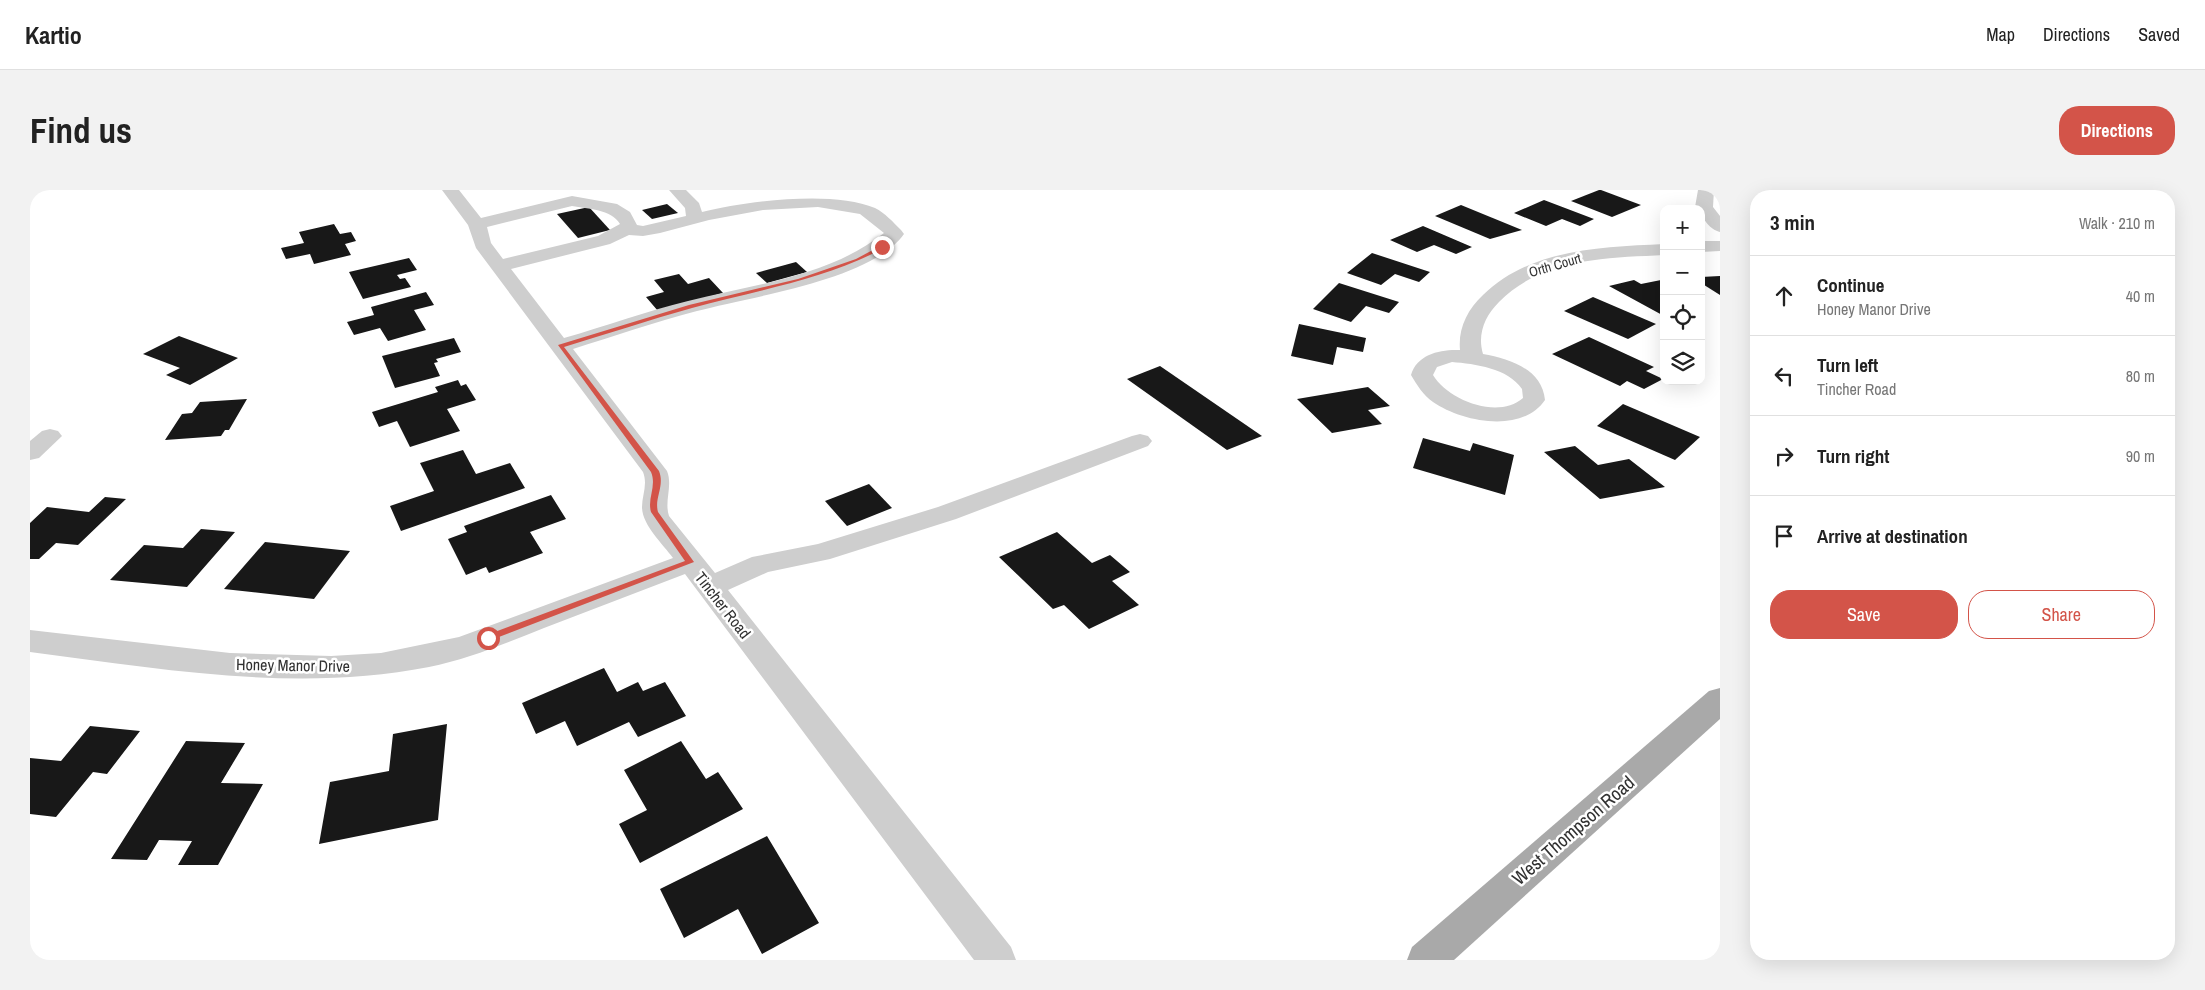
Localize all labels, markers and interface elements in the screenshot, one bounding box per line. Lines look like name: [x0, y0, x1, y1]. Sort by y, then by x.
text: Kartio: [25, 19, 82, 51]
text: Map: [1986, 22, 2015, 47]
text: Directions: [2043, 22, 2110, 47]
text: Saved: [2138, 22, 2180, 47]
button: Directions: [2059, 106, 2175, 155]
text: Find us: [30, 107, 132, 154]
map controls: [1660, 205, 1705, 385]
button: +: [1660, 205, 1705, 250]
text: 3 min: [1770, 208, 1815, 237]
text: Walk · 210 m: [2079, 212, 2155, 234]
route end: [871, 236, 894, 259]
street label: Orth Court: [1527, 249, 1583, 281]
button: −: [1660, 250, 1705, 295]
text: Continue: [1817, 272, 1885, 298]
icon: ahead: [1770, 282, 1798, 310]
text: 40 m: [2126, 285, 2155, 307]
button: locate: [1660, 295, 1705, 340]
text: Honey Manor Drive: [1817, 298, 1931, 320]
button: layers: [1660, 340, 1705, 385]
text: Turn left: [1817, 352, 1878, 378]
icon: left: [1770, 362, 1798, 390]
text: 80 m: [2126, 365, 2155, 387]
text: Tincher Road: [1817, 378, 1896, 400]
icon: right: [1770, 442, 1798, 470]
text: Turn right: [1817, 443, 1889, 469]
text: 90 m: [2126, 445, 2155, 467]
icon: arrive: [1770, 522, 1798, 550]
text: Arrive at destination: [1817, 523, 1968, 549]
street label: Tincher Road: [690, 567, 756, 643]
button: Save: [1770, 590, 1958, 639]
button: Share: [1968, 590, 2155, 639]
route start: [477, 627, 500, 650]
street label: Honey Manor Drive: [236, 653, 350, 677]
street label: West Thompson Road: [1506, 770, 1640, 890]

